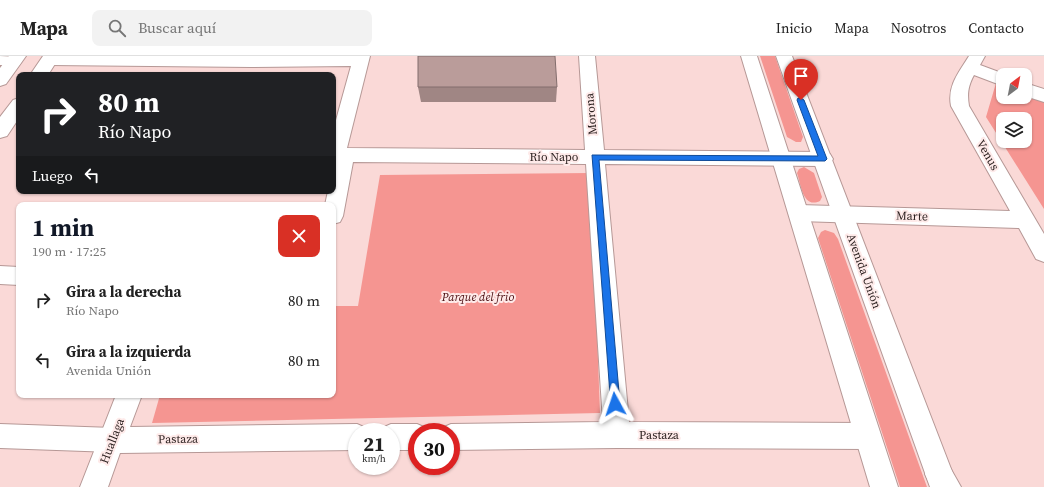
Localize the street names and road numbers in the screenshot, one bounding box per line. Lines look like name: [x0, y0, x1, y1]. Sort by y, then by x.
street label: Morona: [581, 91, 601, 136]
street label: Venus: [973, 137, 1003, 173]
street label: Río Napo: [530, 149, 579, 165]
street label: Marte: [896, 207, 928, 225]
street label: Avenida Unión: [843, 231, 885, 311]
street label: Huallaga: [96, 415, 128, 466]
street label: Pastaza: [639, 427, 680, 443]
street label: Pastaza: [158, 431, 199, 447]

